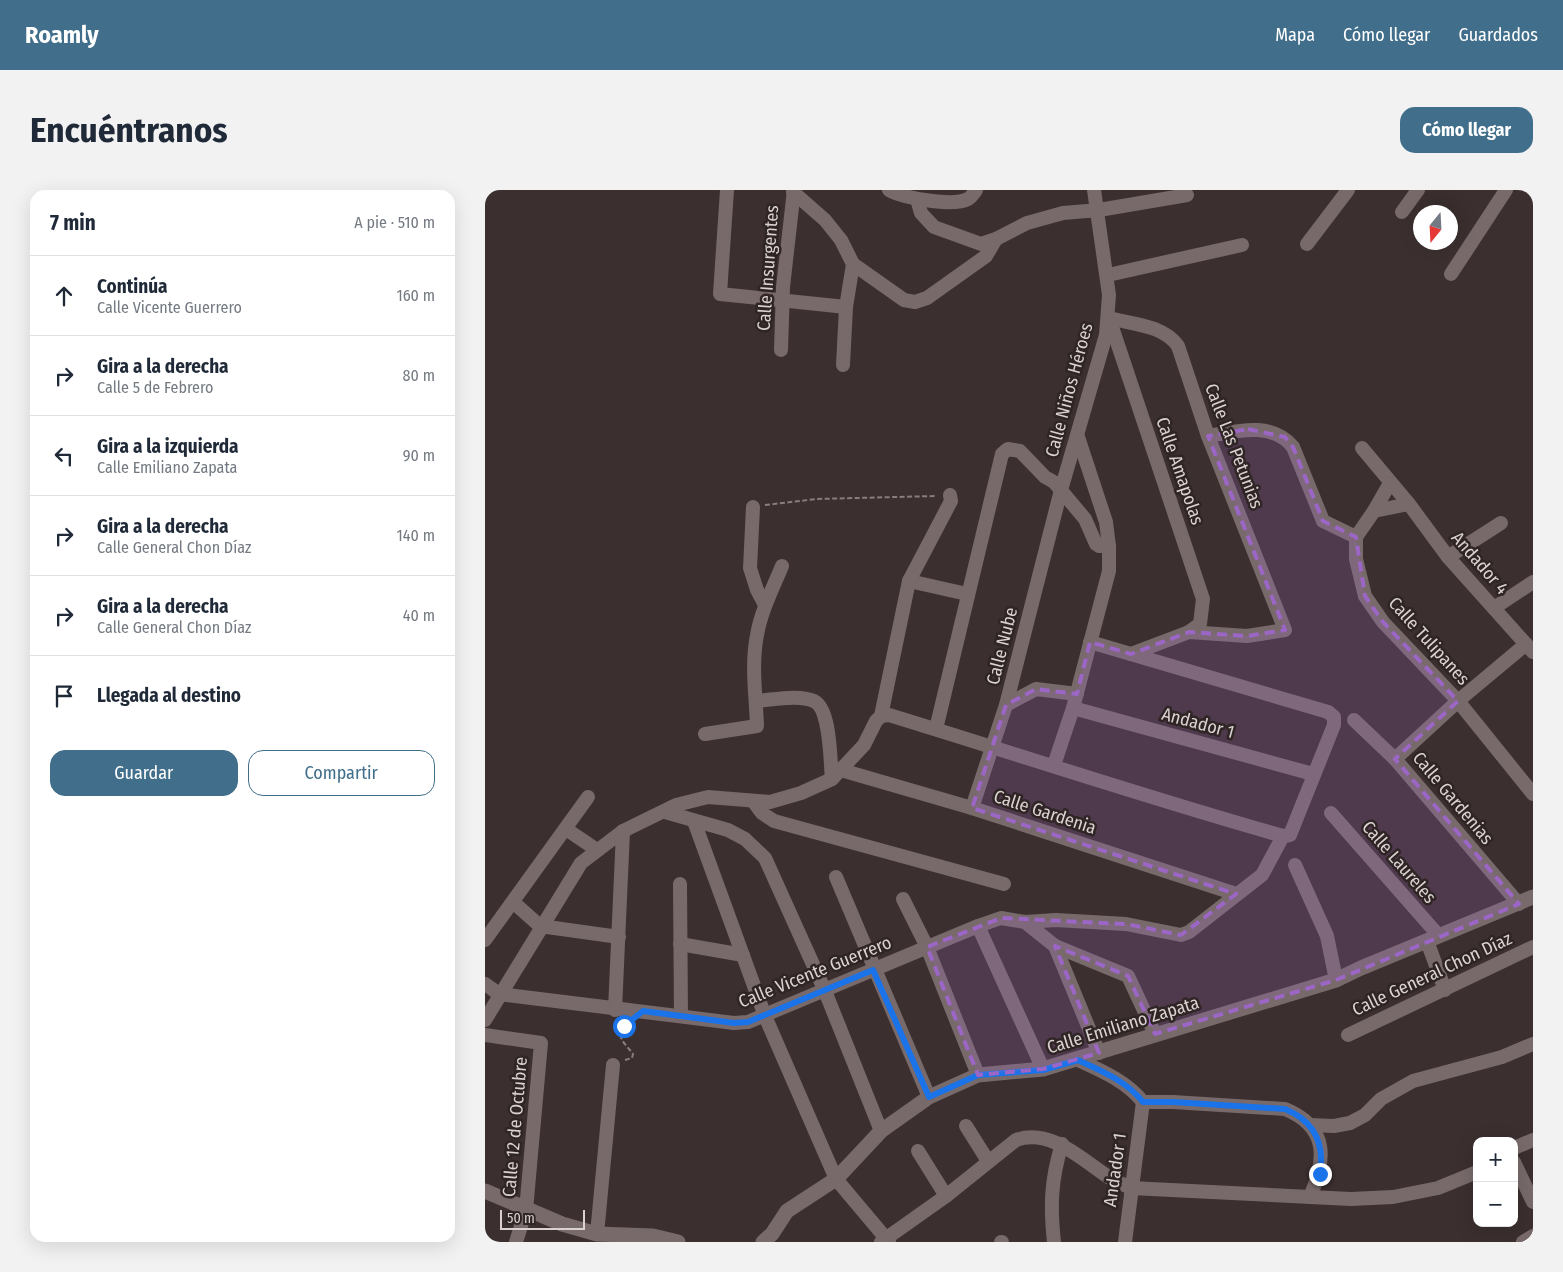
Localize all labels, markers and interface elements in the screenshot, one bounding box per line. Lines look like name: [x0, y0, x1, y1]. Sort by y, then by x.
text: Roamly: [25, 21, 99, 49]
text: Mapa: [1275, 24, 1315, 46]
text: Cómo llegar: [1343, 24, 1430, 46]
text: Guardados: [1458, 24, 1538, 46]
button: Cómo llegar: [1400, 107, 1533, 153]
text: Encuéntranos: [30, 109, 228, 151]
street label: Calle Insurgentes: [753, 204, 783, 332]
north arrow: [1413, 205, 1458, 250]
text: 7 min: [50, 210, 96, 236]
text: A pie · 510 m: [354, 213, 435, 232]
text: Continúa: [97, 275, 168, 298]
icon: ahead: [50, 282, 78, 310]
text: 160 m: [396, 286, 435, 305]
text: Calle Vicente Guerrero: [97, 298, 242, 317]
street label: Calle Niños Héroes: [1041, 320, 1098, 460]
text: Gira a la derecha: [97, 355, 229, 378]
icon: right: [50, 362, 78, 390]
text: 80 m: [403, 366, 435, 385]
text: Calle 5 de Febrero: [97, 378, 213, 397]
street label: Calle Las Petunias: [1200, 380, 1268, 512]
street label: Calle Amapolas: [1151, 414, 1209, 528]
text: Gira a la izquierda: [97, 435, 239, 458]
icon: left: [50, 442, 78, 470]
text: 90 m: [403, 446, 435, 465]
text: Calle Emiliano Zapata: [97, 458, 237, 477]
text: Gira a la derecha: [97, 515, 229, 538]
icon: right: [50, 522, 78, 550]
text: 140 m: [397, 526, 435, 545]
street label: Andador 4: [1447, 527, 1513, 599]
text: Calle General Chon Díaz: [97, 538, 251, 557]
street label: Calle Tulipanes: [1384, 592, 1474, 690]
text: Gira a la derecha: [97, 595, 229, 618]
icon: right: [50, 602, 78, 630]
street label: Calle Nube: [982, 605, 1022, 687]
text: 40 m: [403, 606, 435, 625]
text: Calle General Chon Díaz: [97, 618, 251, 637]
icon: arrive: [50, 682, 78, 710]
text: Llegada al destino: [97, 684, 241, 707]
street label: Andador 1: [1159, 703, 1237, 743]
street label: Calle Gardenias: [1408, 747, 1498, 849]
button: Guardar: [50, 750, 238, 796]
button: Compartir: [248, 750, 435, 796]
street label: Calle Gardenia: [991, 785, 1099, 839]
street label: Calle Laureles: [1357, 816, 1441, 908]
street label: Calle General Chon Díaz: [1349, 927, 1515, 1021]
street label: Calle Vicente Guerrero: [735, 931, 895, 1013]
street label: Calle Emiliano Zapata: [1044, 991, 1202, 1059]
route start: [613, 1015, 636, 1038]
street label: Calle 12 de Octubre: [498, 1056, 532, 1198]
street label: Andador 1: [1099, 1132, 1131, 1208]
map controls: [1473, 1137, 1518, 1227]
button: +: [1473, 1137, 1518, 1182]
route end: [1309, 1163, 1332, 1186]
button: −: [1473, 1182, 1518, 1227]
scale bar: [500, 1207, 585, 1230]
text: 50 m: [507, 1210, 535, 1227]

